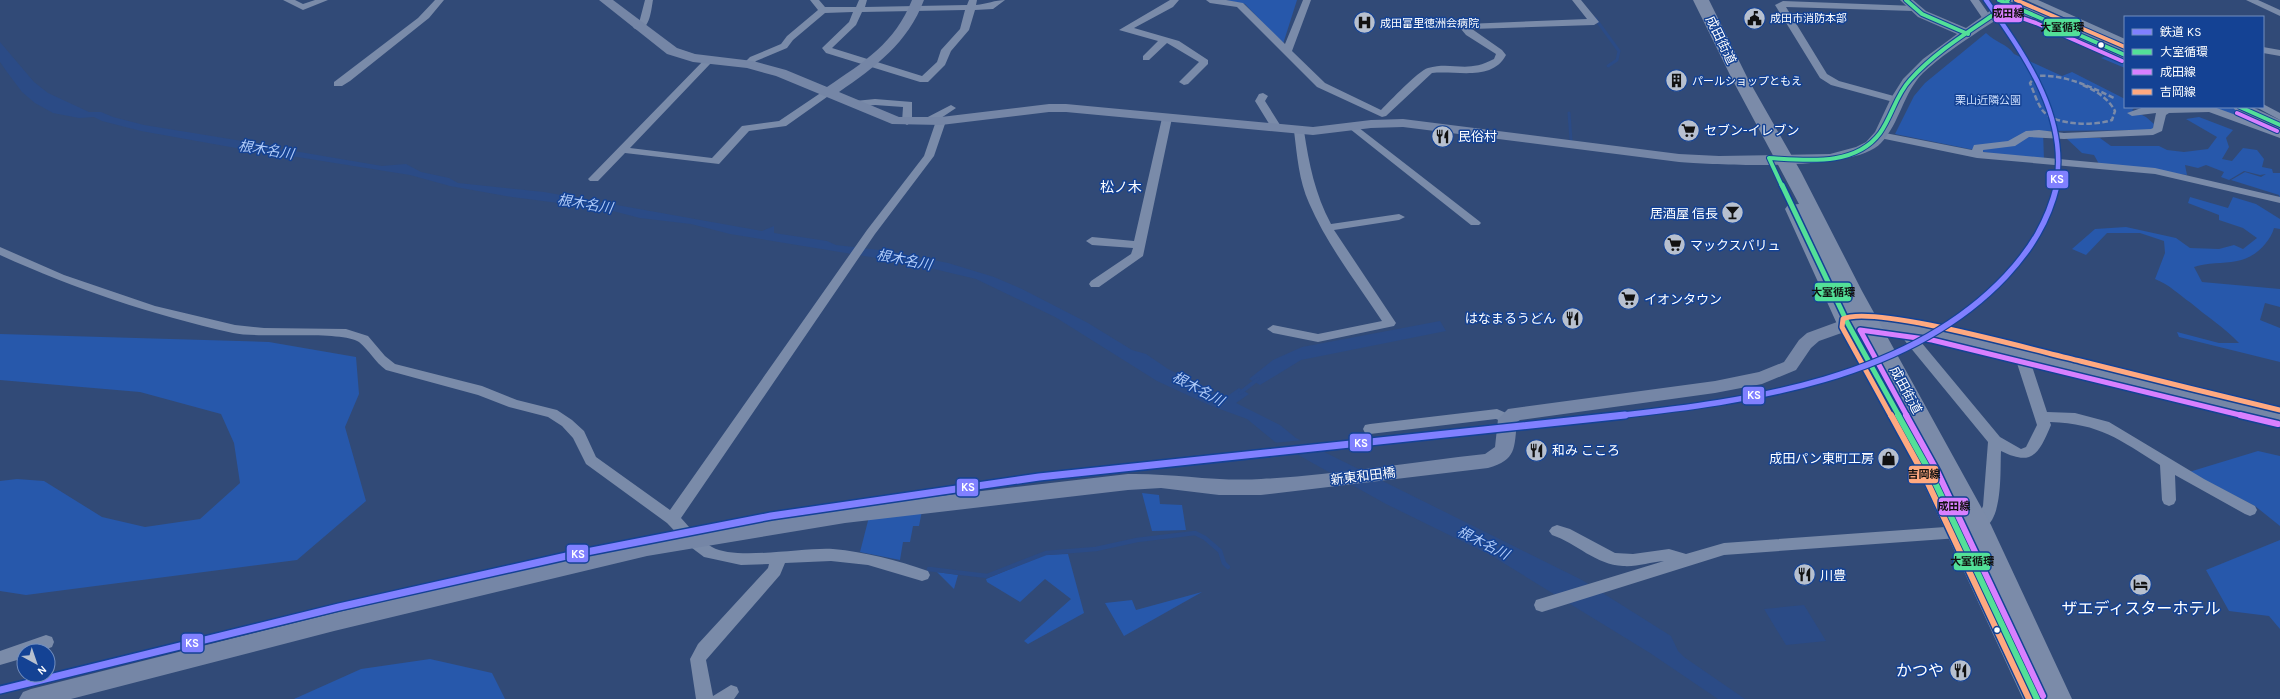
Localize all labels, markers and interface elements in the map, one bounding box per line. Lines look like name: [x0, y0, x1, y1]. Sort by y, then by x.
line badge: 成田線: [1993, 4, 2023, 23]
public building icon: 成田市消防本部: [1741, 5, 1767, 31]
text: 成田線: [1992, 7, 2025, 20]
hospital icon: 成田富里徳洲会病院: [1352, 10, 1378, 36]
place label: 成田市消防本部: [1770, 12, 1847, 25]
street label: 成田街道: [1703, 13, 1739, 67]
legend: [2124, 16, 2264, 108]
place label: 成田富里徳洲会病院: [1380, 17, 1479, 30]
line badge: 大室循環: [2043, 18, 2081, 37]
text: 大室循環: [2040, 21, 2084, 34]
text: 鉄道 KS: [2160, 25, 2201, 39]
unlabelled marker: [2096, 40, 2106, 50]
text: 大室循環: [2160, 45, 2208, 59]
text: 成田線: [2160, 65, 2196, 79]
building icon: パールショップともえ: [1663, 68, 1689, 94]
place label: パールショップともえ: [1692, 75, 1802, 88]
text: 吉岡線: [2160, 85, 2196, 99]
park label: 栗山近隣公園: [1955, 94, 2021, 107]
supermarket icon: セブン-イレブン: [1675, 117, 1701, 143]
restaurant icon: 民俗村: [1430, 123, 1456, 149]
place label: セブン-イレブン: [1704, 123, 1800, 138]
place label: 民俗村: [1458, 129, 1497, 144]
water label: 根木名川: [237, 137, 297, 163]
line badge: KS: [2046, 170, 2069, 189]
text: KS: [2050, 173, 2064, 186]
district label: 松ノ木: [1100, 179, 1142, 196]
water label: 根木名川: [556, 191, 616, 217]
bar icon: 居酒屋 信長: [1720, 200, 1746, 226]
place label: 居酒屋 信長: [1650, 206, 1718, 221]
supermarket icon: マックスバリュ: [1661, 232, 1687, 258]
place label: マックスバリュ: [1690, 238, 1781, 253]
water label: 根木名川: [875, 246, 935, 274]
line badge: 大室循環: [1814, 282, 1852, 302]
supermarket icon: イオンタウン: [1616, 286, 1642, 312]
text: 大室循環: [1811, 286, 1855, 299]
place label: イオンタウン: [1644, 292, 1722, 307]
restaurant icon: はなまるうどん: [1559, 305, 1585, 331]
place label: はなまるうどん: [1465, 311, 1556, 326]
street label: 成田街道: [1887, 364, 1925, 416]
water label: 根木名川: [1169, 368, 1228, 411]
line badge: KS: [1742, 386, 1765, 405]
text: KS: [1747, 389, 1761, 402]
line badge: KS: [1349, 433, 1372, 452]
text: KS: [1354, 437, 1368, 450]
restaurant icon: 和み こころ: [1523, 437, 1549, 463]
place label: 和み こころ: [1552, 443, 1620, 458]
shop icon: 成田パン東町工房: [1876, 445, 1902, 471]
place label: 成田パン東町工房: [1769, 451, 1874, 466]
street label: 新東和田橋: [1330, 465, 1396, 487]
line badge: 吉岡線: [1908, 465, 1939, 484]
text: 吉岡線: [1908, 468, 1941, 481]
line badge: KS: [956, 478, 979, 497]
text: KS: [961, 481, 975, 494]
line badge: 成田線: [1938, 497, 1969, 516]
text: 成田線: [1938, 500, 1971, 513]
water label: 根木名川: [1454, 523, 1514, 564]
line badge: KS: [566, 544, 589, 563]
text: KS: [571, 548, 585, 561]
line badge: 大室循環: [1953, 552, 1991, 571]
text: 大室循環: [1950, 555, 1994, 568]
restaurant icon: 川豊: [1792, 562, 1818, 588]
place label: 川豊: [1820, 568, 1846, 583]
hotel icon: ザエディスターホテル: [2128, 572, 2154, 598]
place label: ザエディスターホテル: [2062, 599, 2220, 618]
unlabelled marker: [1992, 625, 2002, 635]
line badge: KS: [181, 633, 204, 653]
text: KS: [185, 637, 199, 650]
north arrow: [16, 643, 56, 683]
restaurant icon: かつや: [1947, 657, 1973, 683]
place label: かつや: [1896, 661, 1944, 680]
text: N: [35, 663, 49, 678]

